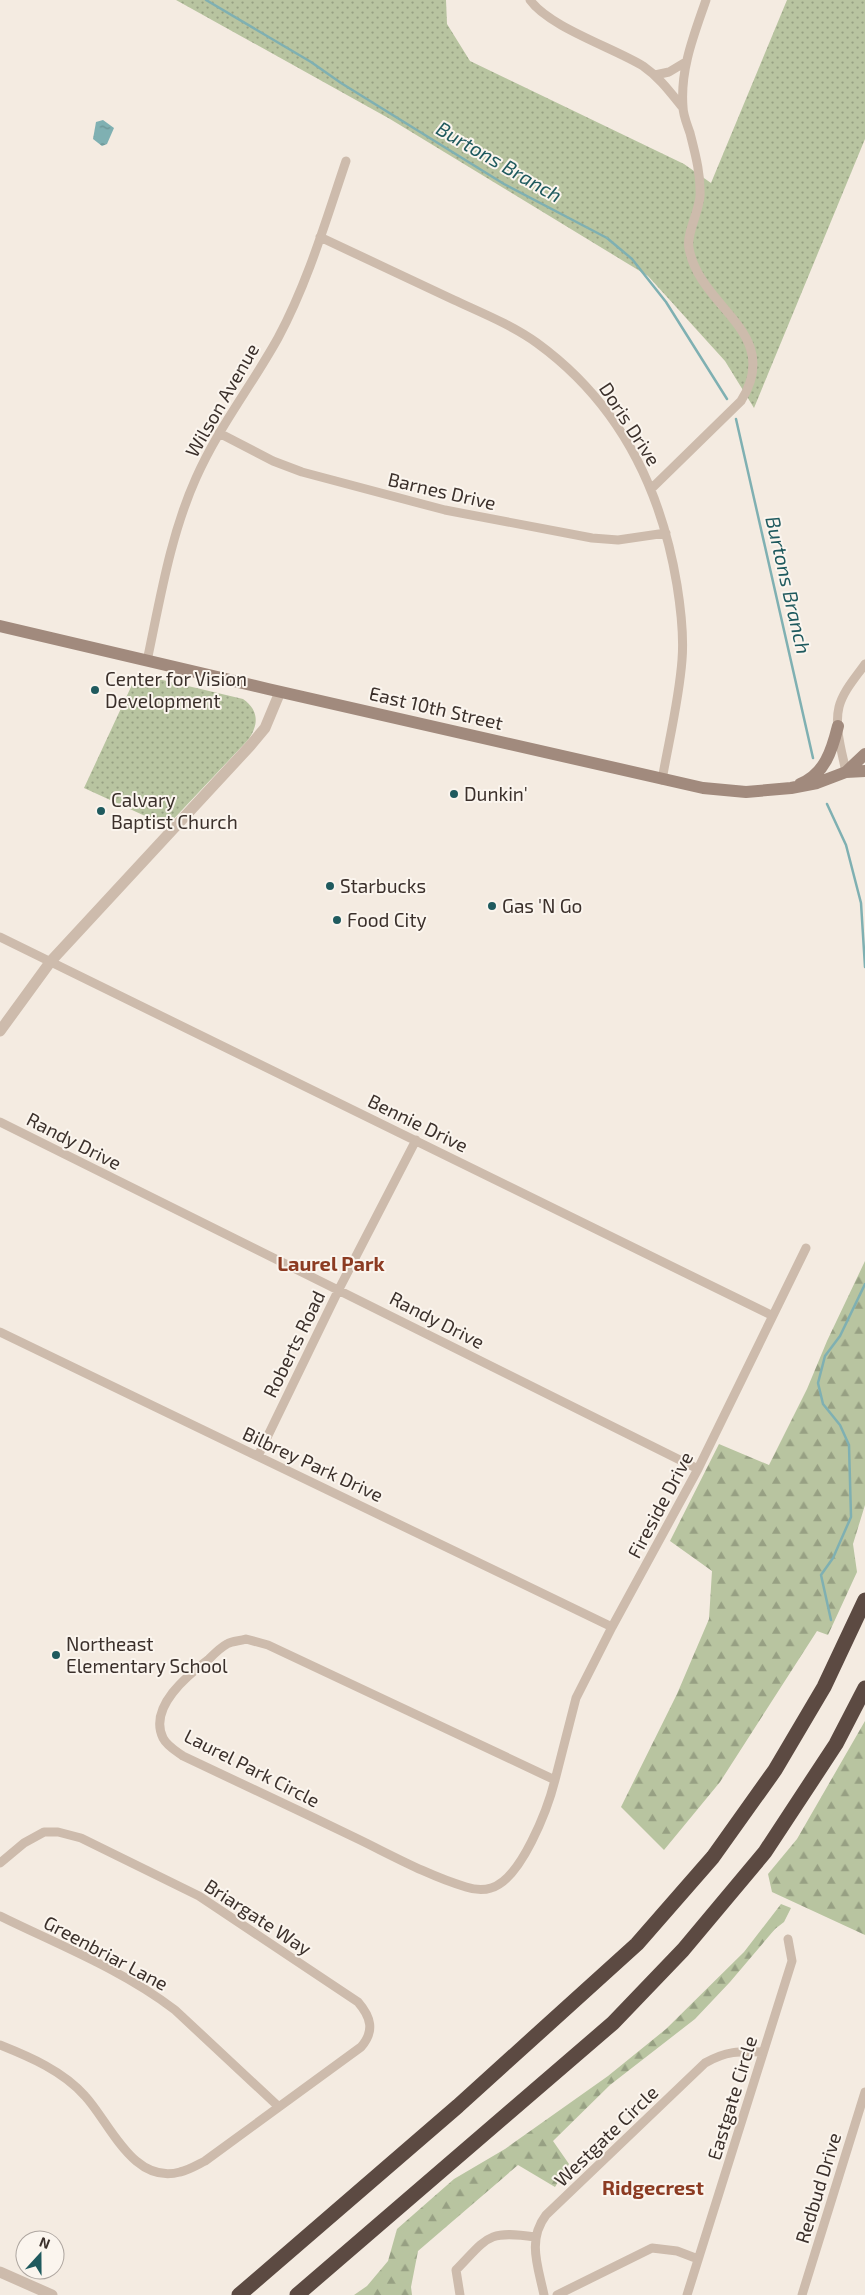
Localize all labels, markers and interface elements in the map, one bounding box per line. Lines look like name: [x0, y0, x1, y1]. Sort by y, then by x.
water label: Burtons Branch: [432, 115, 567, 207]
street label: Wilson Avenue: [180, 339, 263, 461]
street label: Doris Drive: [595, 378, 666, 470]
street label: Barnes Drive: [386, 467, 498, 514]
water label: Burtons Branch: [761, 513, 817, 656]
place label: Center for Vision Development: [105, 667, 247, 712]
street label: East 10th Street: [367, 681, 505, 734]
marker: Center for Vision Development: [89, 684, 101, 696]
place label: Dunkin': [464, 782, 528, 805]
place label: Calvary Baptist Church: [111, 788, 238, 833]
marker: Dunkin': [448, 788, 460, 800]
marker: Calvary Baptist Church: [95, 805, 107, 817]
place label: Starbucks: [340, 874, 426, 897]
marker: Starbucks: [324, 880, 336, 892]
place label: Gas 'N Go: [502, 894, 582, 917]
marker: Gas 'N Go: [486, 900, 498, 912]
place label: Food City: [347, 908, 426, 931]
marker: Food City: [331, 914, 343, 926]
street label: Bennie Drive: [364, 1088, 472, 1157]
street label: Randy Drive: [23, 1107, 125, 1174]
district label: Laurel Park: [277, 1251, 386, 1275]
street label: Randy Drive: [386, 1286, 488, 1353]
street label: Roberts Road: [258, 1287, 329, 1401]
street label: Bilbrey Park Drive: [239, 1421, 387, 1506]
street label: Fireside Drive: [622, 1448, 697, 1562]
place label: Northeast Elementary School: [66, 1632, 228, 1677]
marker: Northeast Elementary School: [50, 1649, 62, 1661]
street label: Laurel Park Circle: [181, 1723, 324, 1812]
street label: Briargate Way: [201, 1874, 316, 1960]
street label: Greenbriar Lane: [40, 1910, 172, 1995]
street label: Eastgate Circle: [702, 2033, 761, 2163]
street label: Westgate Circle: [549, 2080, 662, 2191]
street label: Redbud Drive: [790, 2130, 845, 2246]
district label: Ridgecrest: [602, 2175, 704, 2199]
north arrow: [15, 2230, 65, 2280]
text: N: [37, 2233, 53, 2252]

